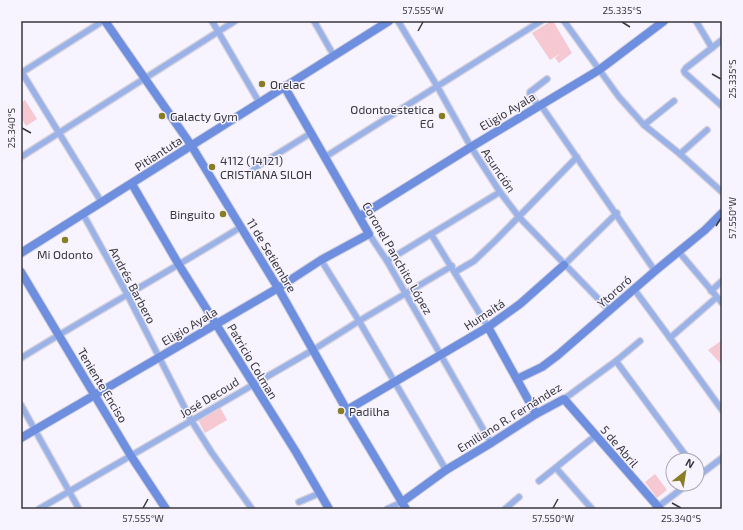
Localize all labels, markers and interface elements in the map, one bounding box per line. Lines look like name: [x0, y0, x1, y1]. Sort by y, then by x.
text: 57.555°W: [402, 4, 444, 16]
text: 25.335°S: [603, 4, 642, 16]
text: 25.335°S: [726, 59, 738, 99]
place label: Orelac: [270, 77, 305, 91]
marker: Orelac: [257, 79, 267, 89]
street label: Eligio Ayala: [477, 89, 537, 133]
place label: Odontoestetica EG: [350, 102, 434, 130]
text: 25.340°S: [5, 107, 17, 148]
place label: Galacty Gym: [170, 109, 238, 123]
marker: Galacty Gym: [157, 111, 167, 121]
marker: Odontoestetica EG: [437, 111, 447, 121]
street label: Pitiantuta: [132, 132, 184, 174]
street label: Asunción: [479, 145, 519, 195]
place label: 4112 (14121) CRISTIANA SILOH: [220, 153, 312, 181]
marker: 4112 (14121) CRISTIANA SILOH: [207, 162, 217, 172]
text: 57.550°W: [726, 196, 738, 239]
street label: Coronel Panchito López: [360, 199, 436, 317]
place label: Binguito: [170, 207, 215, 221]
marker: Binguito: [218, 209, 228, 219]
street label: 11 de Setiembre: [244, 215, 300, 295]
marker: Mi Odonto: [60, 235, 70, 245]
street label: Andrés Barbero: [107, 244, 159, 326]
place label: Mi Odonto: [37, 247, 93, 261]
street label: Ytororó: [594, 272, 634, 310]
street label: Humaitá: [461, 296, 507, 332]
street label: Eligio Ayala: [159, 304, 219, 348]
street label: Patricio Colman: [225, 321, 281, 401]
street label: Teniente Enciso: [75, 345, 131, 425]
street label: José Decoud: [177, 374, 241, 420]
street label: Emiliano R. Fernández: [454, 379, 564, 455]
place label: Padilha: [349, 404, 390, 418]
marker: Padilha: [336, 406, 346, 416]
street label: 5 de Abril: [598, 422, 642, 470]
north arrow: [665, 452, 705, 492]
text: N: [684, 455, 697, 471]
text: 57.555°W: [122, 512, 164, 524]
text: 57.550°W: [532, 512, 575, 524]
text: 25.340°S: [661, 512, 702, 524]

